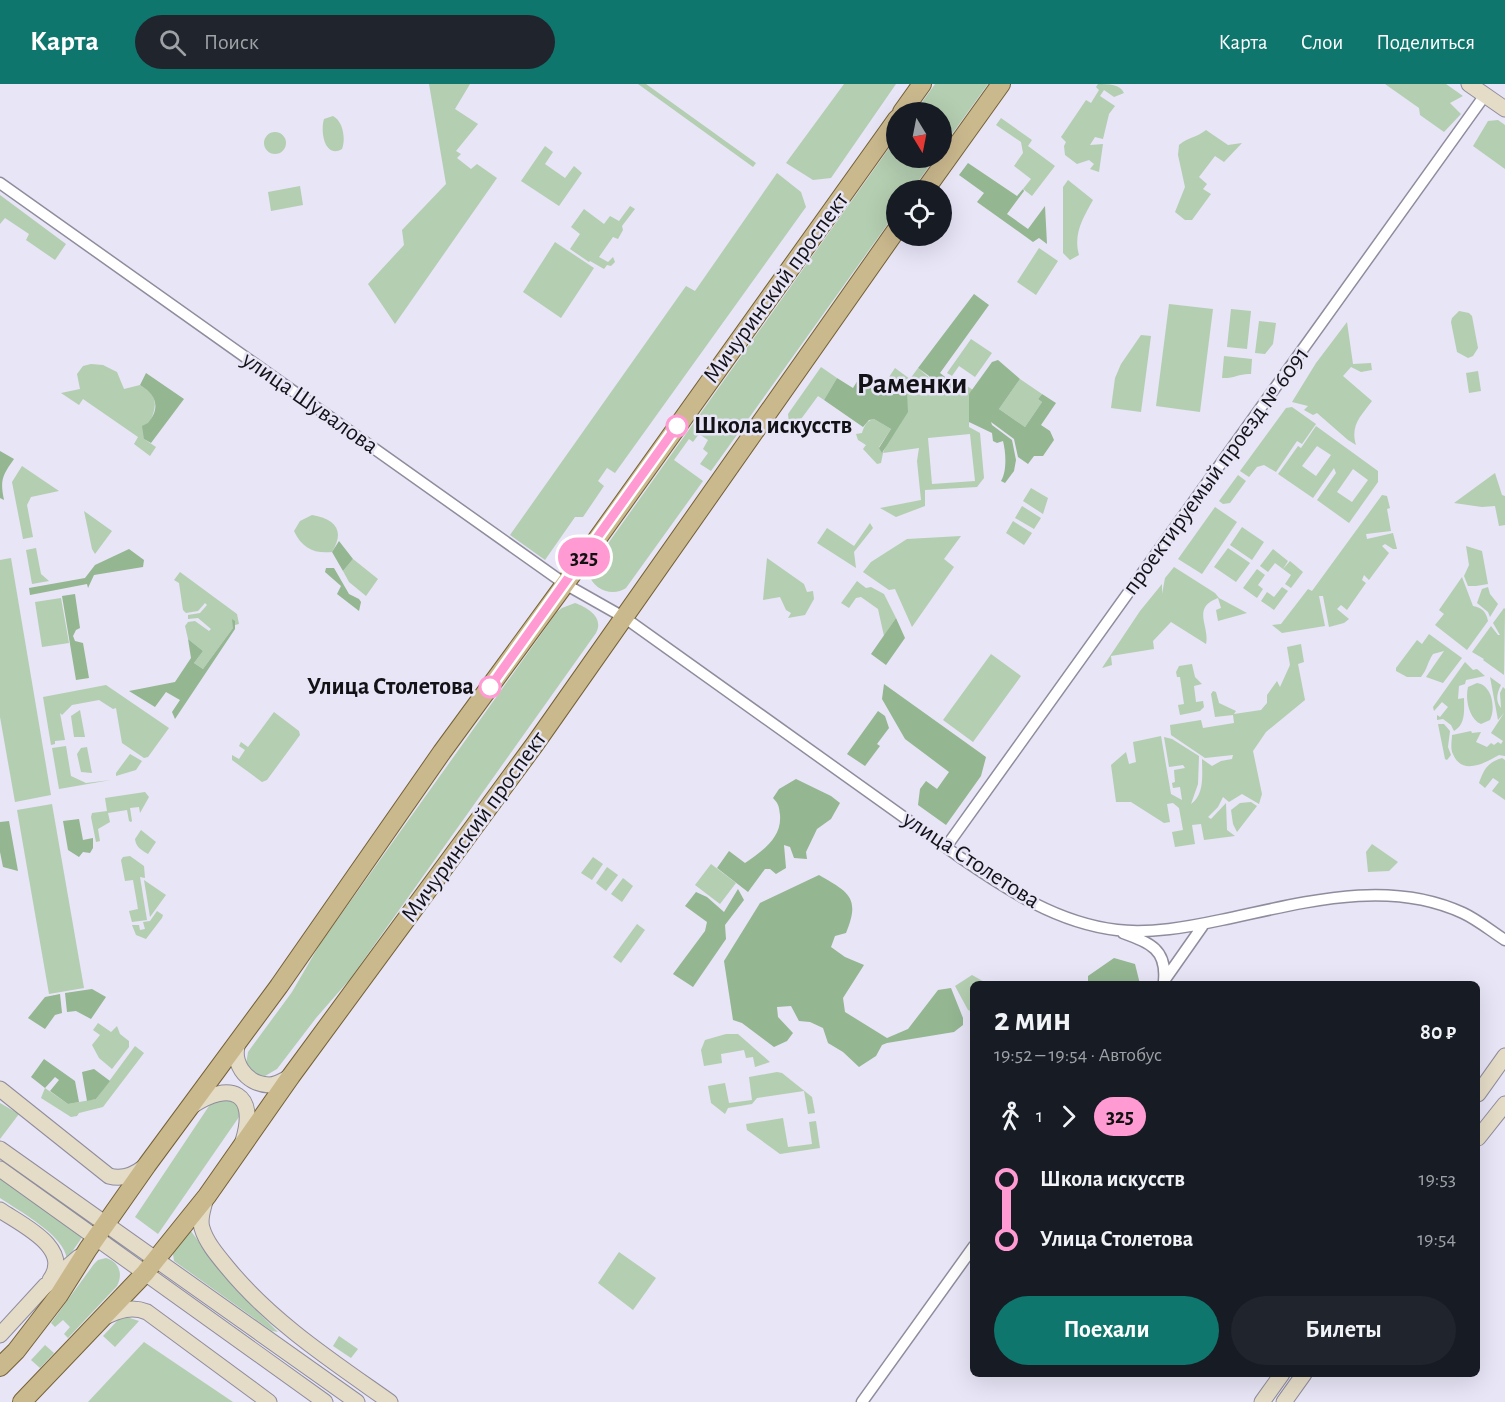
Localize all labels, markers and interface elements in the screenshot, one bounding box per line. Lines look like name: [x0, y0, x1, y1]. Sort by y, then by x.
search box: [135, 15, 555, 69]
icon: search: [156, 26, 189, 59]
text: Карта: [30, 28, 99, 56]
text: Поиск: [204, 31, 259, 53]
text: Карта: [1218, 32, 1268, 53]
text: Слои: [1301, 32, 1343, 53]
text: Поделиться: [1376, 32, 1475, 53]
north arrow: [886, 102, 952, 168]
map controls: [886, 102, 952, 246]
button: locate: [886, 180, 952, 246]
street label: Мичуринский проспект: [699, 188, 853, 388]
street label: проектируемый проезд № 6091: [1118, 343, 1314, 599]
street label: улица Шувалова: [237, 347, 382, 459]
district label: Раменки: [856, 369, 968, 399]
place label: Школа искусств: [694, 414, 852, 438]
marker: Школа искусств: [666, 415, 688, 437]
line badge: 325: [550, 538, 618, 576]
text: 325: [570, 547, 598, 568]
place label: Улица Столетова: [307, 675, 474, 699]
marker: Улица Столетова: [479, 676, 501, 698]
street label: Мичуринский проспект: [397, 727, 551, 927]
street label: улица Столетова: [897, 806, 1044, 913]
text: 2 мин: [994, 1004, 1071, 1037]
text: 80 ₽: [1420, 1021, 1456, 1043]
text: 19:52 – 19:54 · Автобус: [994, 1045, 1162, 1065]
icon: walk: [994, 1100, 1027, 1133]
icon: forward: [1052, 1100, 1085, 1133]
text: 1: [1036, 1106, 1043, 1126]
text: 325: [1106, 1106, 1134, 1127]
text: Школа искусств: [1040, 1168, 1185, 1190]
text: 19:53: [1419, 1169, 1456, 1189]
text: Улица Столетова: [1040, 1228, 1193, 1250]
text: 19:54: [1417, 1229, 1456, 1249]
button: Поехали: [994, 1296, 1219, 1365]
button: Билеты: [1231, 1296, 1456, 1365]

